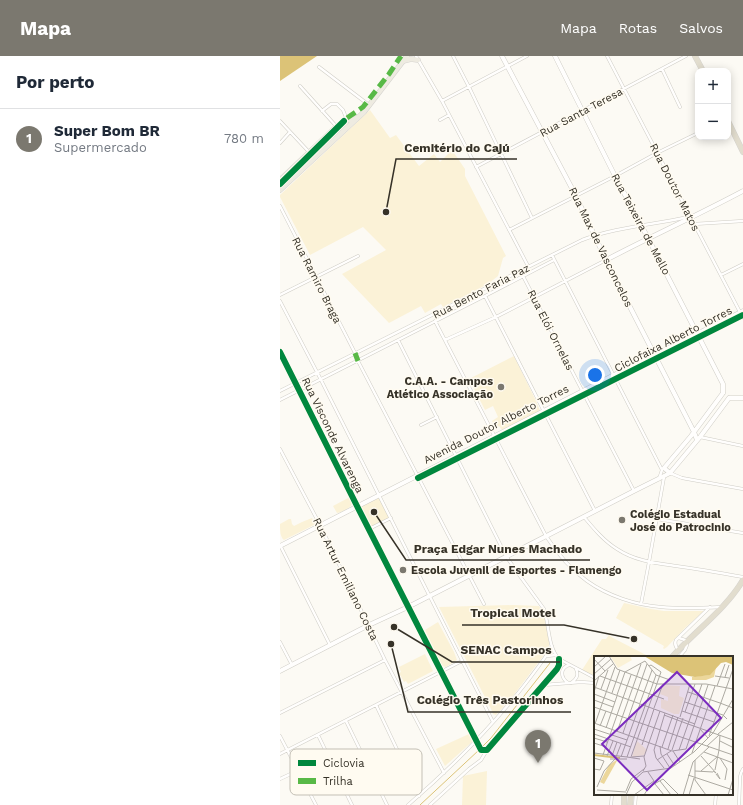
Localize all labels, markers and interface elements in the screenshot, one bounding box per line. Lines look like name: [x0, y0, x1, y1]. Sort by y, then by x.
text: Mapa: [20, 17, 71, 40]
text: Mapa: [560, 20, 597, 36]
text: Rotas: [619, 20, 657, 36]
text: Salvos: [679, 20, 723, 36]
map controls: [695, 68, 731, 140]
button: +: [695, 68, 731, 104]
text: Por perto: [16, 72, 94, 92]
street label: Rua Santa Teresa: [538, 85, 625, 140]
button: −: [695, 104, 731, 140]
text: Super Bom BR: [54, 122, 160, 140]
text: 1: [26, 131, 32, 146]
text: 780 m: [224, 131, 264, 146]
callout: Cemitério do Cajú: [396, 135, 517, 159]
text: Supermercado: [54, 140, 147, 155]
text: Cemitério do Cajú: [404, 141, 510, 155]
street label: Rua Doutor Matos: [647, 141, 702, 233]
street label: Rua Teixeira de Mello: [608, 171, 673, 277]
street label: Rua Max de Vasconcelos: [566, 185, 635, 309]
street label: Rua Ramiro Braga: [289, 235, 344, 326]
street label: Rua Bento Faria Paz: [430, 261, 532, 322]
street label: Rua Elói Ornelas: [525, 288, 577, 373]
street label: Ciclofaixa Alberto Torres: [612, 304, 734, 375]
your location: [585, 365, 605, 385]
street label: Rua Visconde Alvarenga: [299, 375, 366, 495]
place label: C.A.A. - Campos Atlético Associação: [387, 375, 493, 401]
street label: Avenida Doutor Alberto Torres: [422, 382, 571, 467]
marker: C.A.A. - Campos Atlético Associação: [496, 382, 506, 392]
place label: Colégio Estadual José do Patrocinio: [630, 508, 731, 534]
marker: Colégio Estadual José do Patrocinio: [617, 515, 627, 525]
street label: Rua Artur Emiliano Costa: [310, 516, 381, 643]
callout: Praça Edgar Nunes Machado: [406, 536, 590, 560]
text: Praça Edgar Nunes Machado: [414, 542, 582, 556]
place label: Escola Juvenil de Esportes - Flamengo: [411, 564, 622, 577]
marker: Escola Juvenil de Esportes - Flamengo: [398, 565, 408, 575]
callout: Tropical Motel: [462, 601, 564, 625]
text: Tropical Motel: [470, 606, 556, 620]
callout: SENAC Campos: [452, 638, 560, 662]
text: SENAC Campos: [460, 643, 552, 657]
inset map: [594, 656, 733, 795]
callout: Colégio Três Pastorinhos: [408, 688, 571, 712]
text: Colégio Três Pastorinhos: [417, 693, 564, 707]
pin: 1: [525, 730, 551, 763]
legend: [290, 749, 422, 795]
text: Ciclovia: [323, 757, 364, 770]
text: Trilha: [323, 775, 353, 788]

